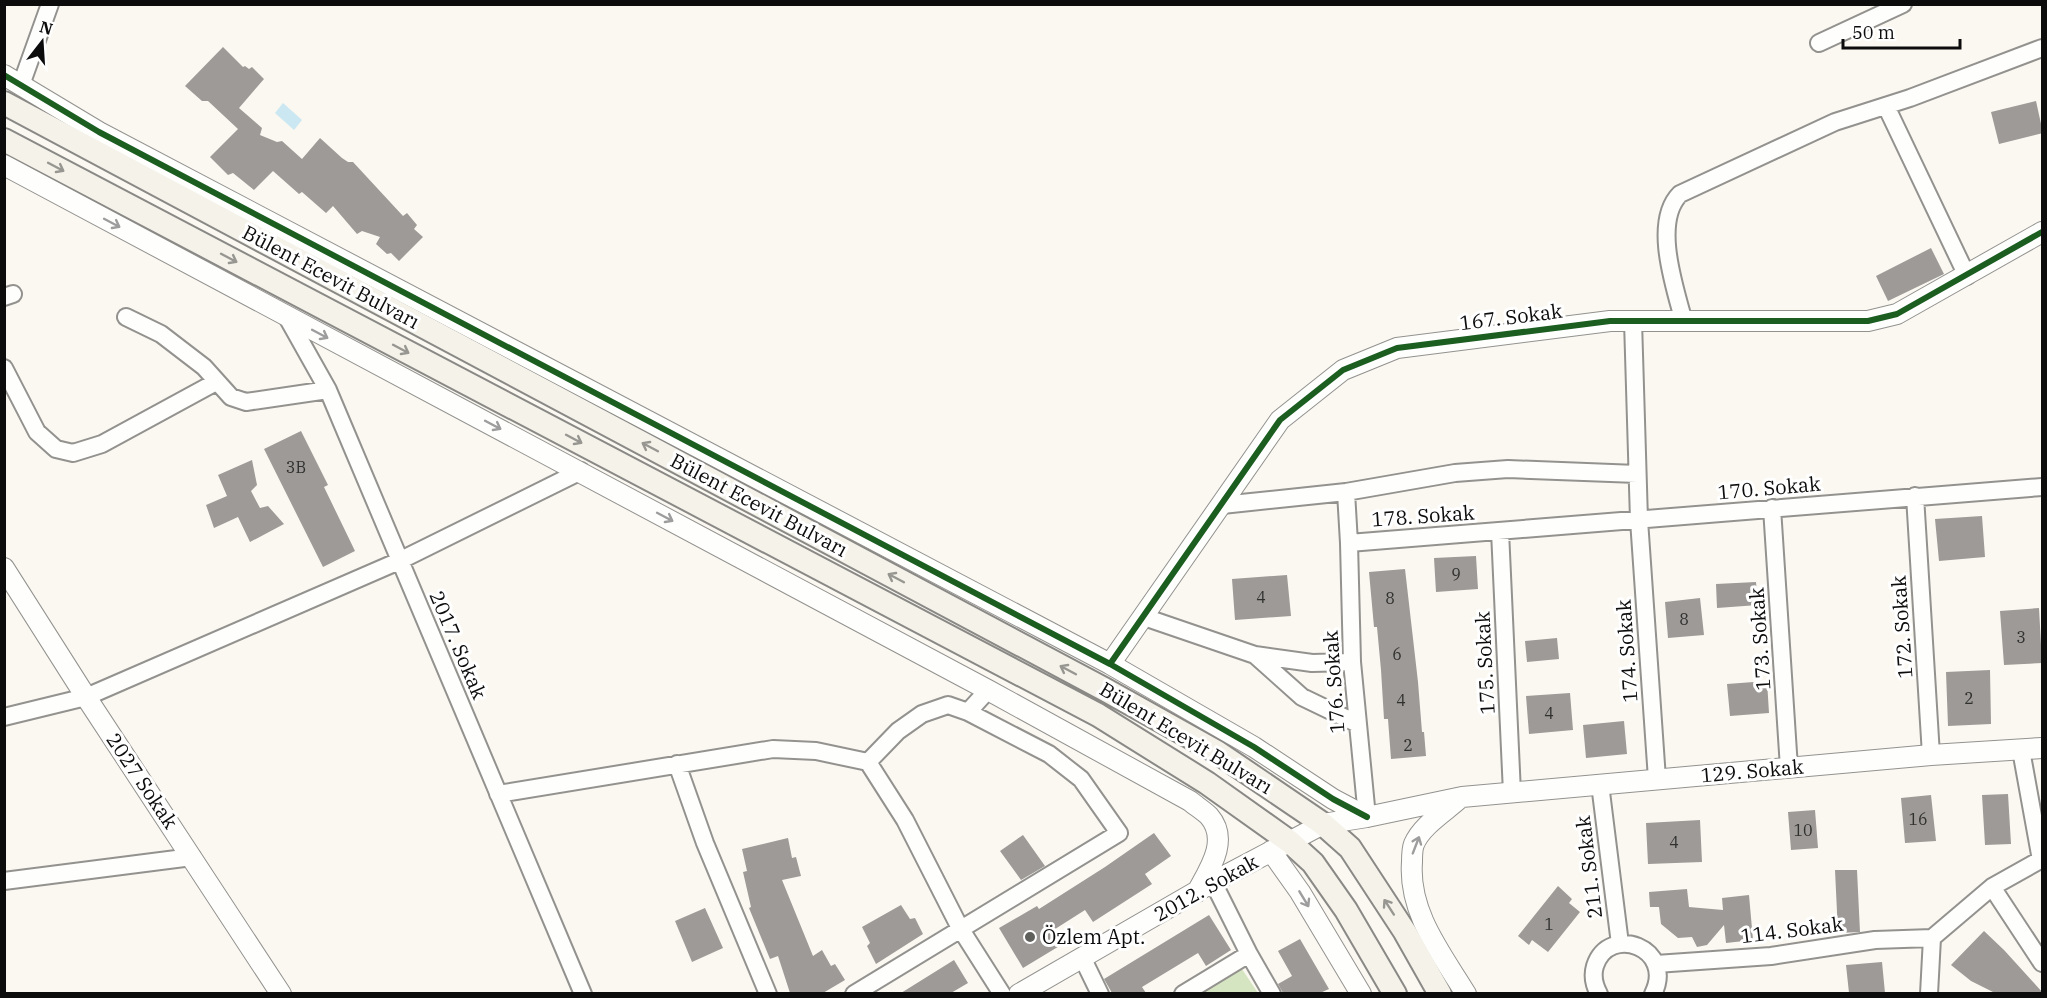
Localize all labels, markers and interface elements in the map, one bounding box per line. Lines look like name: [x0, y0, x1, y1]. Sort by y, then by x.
north arrow: [12, 12, 72, 72]
scale bar: [1843, 12, 1960, 50]
text: N: [37, 16, 55, 39]
text: 50 m: [1852, 21, 1895, 44]
one-way arrow: [47, 162, 65, 173]
one-way arrow: [102, 218, 120, 229]
street label: Bülent Ecevit Bulvarı: [238, 218, 425, 335]
one-way arrow: [220, 252, 237, 264]
street label: 167. Sokak: [1458, 297, 1564, 336]
one-way arrow: [311, 329, 329, 341]
one-way arrow: [392, 344, 410, 355]
one-way arrow: [484, 419, 501, 431]
one-way arrow: [565, 434, 583, 446]
one-way arrow: [642, 441, 659, 453]
street label: Bülent Ecevit Bulvarı: [666, 446, 853, 563]
house number: 3B: [286, 457, 306, 477]
street label: 170. Sokak: [1716, 470, 1822, 505]
street label: 178. Sokak: [1370, 498, 1476, 533]
one-way arrow: [656, 511, 673, 523]
house number: 9: [1451, 564, 1461, 584]
one-way arrow: [888, 572, 905, 584]
street label: 172. Sokak: [1884, 574, 1919, 680]
street label: 2017. Sokak: [424, 586, 494, 703]
street label: 173. Sokak: [1742, 586, 1777, 692]
house number: 4: [1256, 587, 1266, 607]
house number: 8: [1385, 588, 1395, 608]
street label: 174. Sokak: [1609, 598, 1644, 704]
house number: 8: [1679, 609, 1689, 629]
street label: 175. Sokak: [1468, 610, 1501, 715]
house number: 3: [2016, 627, 2026, 647]
street label: 176. Sokak: [1316, 629, 1351, 735]
house number: 6: [1392, 644, 1402, 664]
one-way arrow: [1060, 664, 1078, 675]
street label: Bülent Ecevit Bulvarı: [1095, 675, 1278, 800]
house number: 2: [1964, 688, 1974, 708]
house number: 4: [1396, 690, 1406, 710]
house number: 4: [1544, 703, 1554, 723]
street label: 2027 Sokak: [100, 728, 185, 834]
house number: 2: [1403, 735, 1413, 755]
street label: 129. Sokak: [1699, 753, 1805, 788]
house number: 16: [1908, 809, 1928, 829]
street label: 211. Sokak: [1569, 814, 1608, 920]
house number: 10: [1793, 820, 1813, 840]
house number: 4: [1669, 832, 1679, 852]
one-way arrow: [1411, 836, 1422, 854]
street label: 2012. Sokak: [1149, 848, 1263, 927]
one-way arrow: [1299, 890, 1311, 907]
one-way arrow: [1382, 899, 1394, 916]
street label: 114. Sokak: [1739, 910, 1845, 949]
house number: 1: [1544, 914, 1554, 934]
place label: Özlem Apt.: [1042, 923, 1145, 950]
marker: Özlem Apt.: [1023, 930, 1037, 944]

